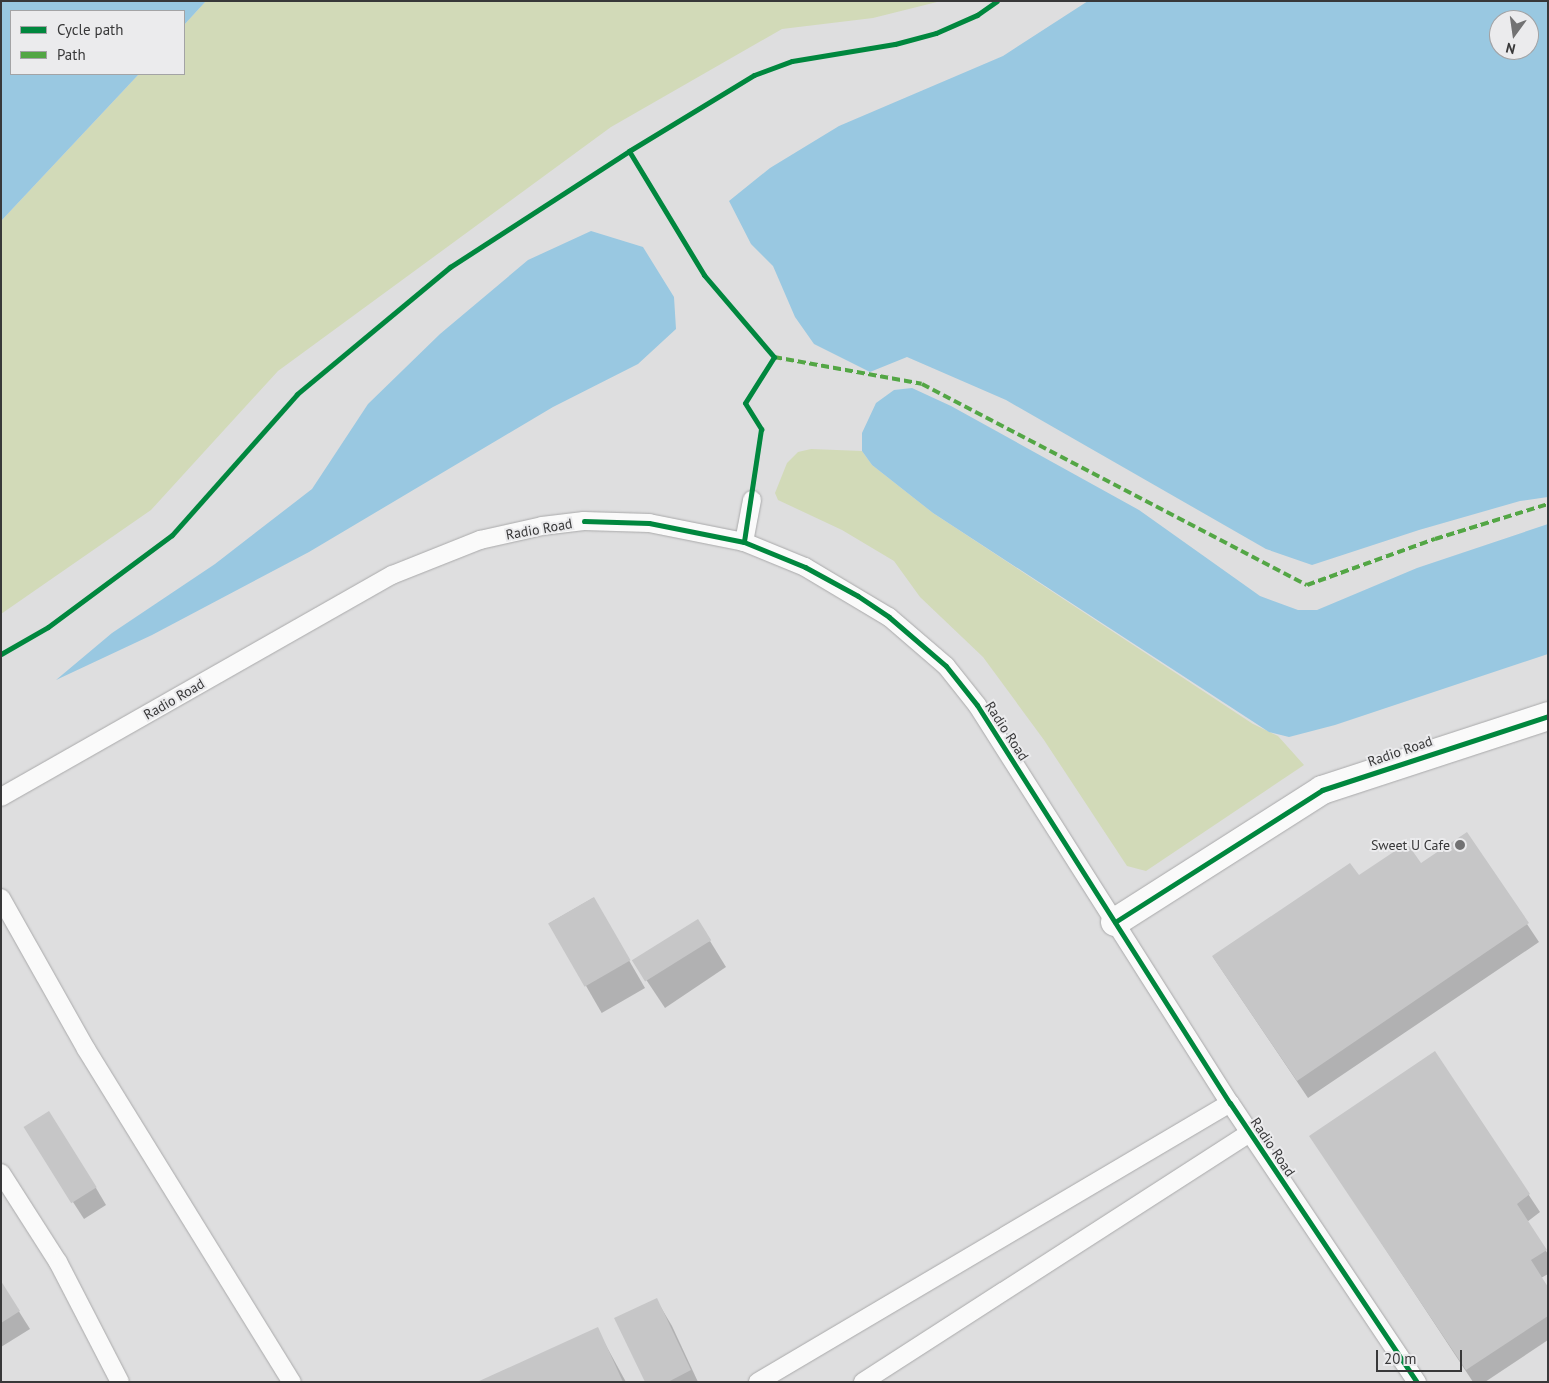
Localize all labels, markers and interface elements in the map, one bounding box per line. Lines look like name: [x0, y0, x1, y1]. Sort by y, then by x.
legend: [10, 10, 185, 75]
north arrow: [1489, 10, 1539, 60]
text: Cycle path: [57, 20, 123, 39]
text: N: [1504, 39, 1517, 58]
text: Path: [57, 45, 86, 64]
street label: Radio Road: [504, 515, 574, 543]
street label: Radio Road: [141, 675, 207, 723]
street label: Radio Road: [982, 698, 1032, 764]
street label: Radio Road: [1365, 732, 1435, 770]
place label: Sweet U Cafe: [1371, 837, 1450, 853]
marker: Sweet U Cafe: [1454, 839, 1466, 851]
street label: Radio Road: [1247, 1114, 1299, 1180]
scale bar: [1379, 1340, 1465, 1372]
text: 20 m: [1384, 1349, 1417, 1368]

